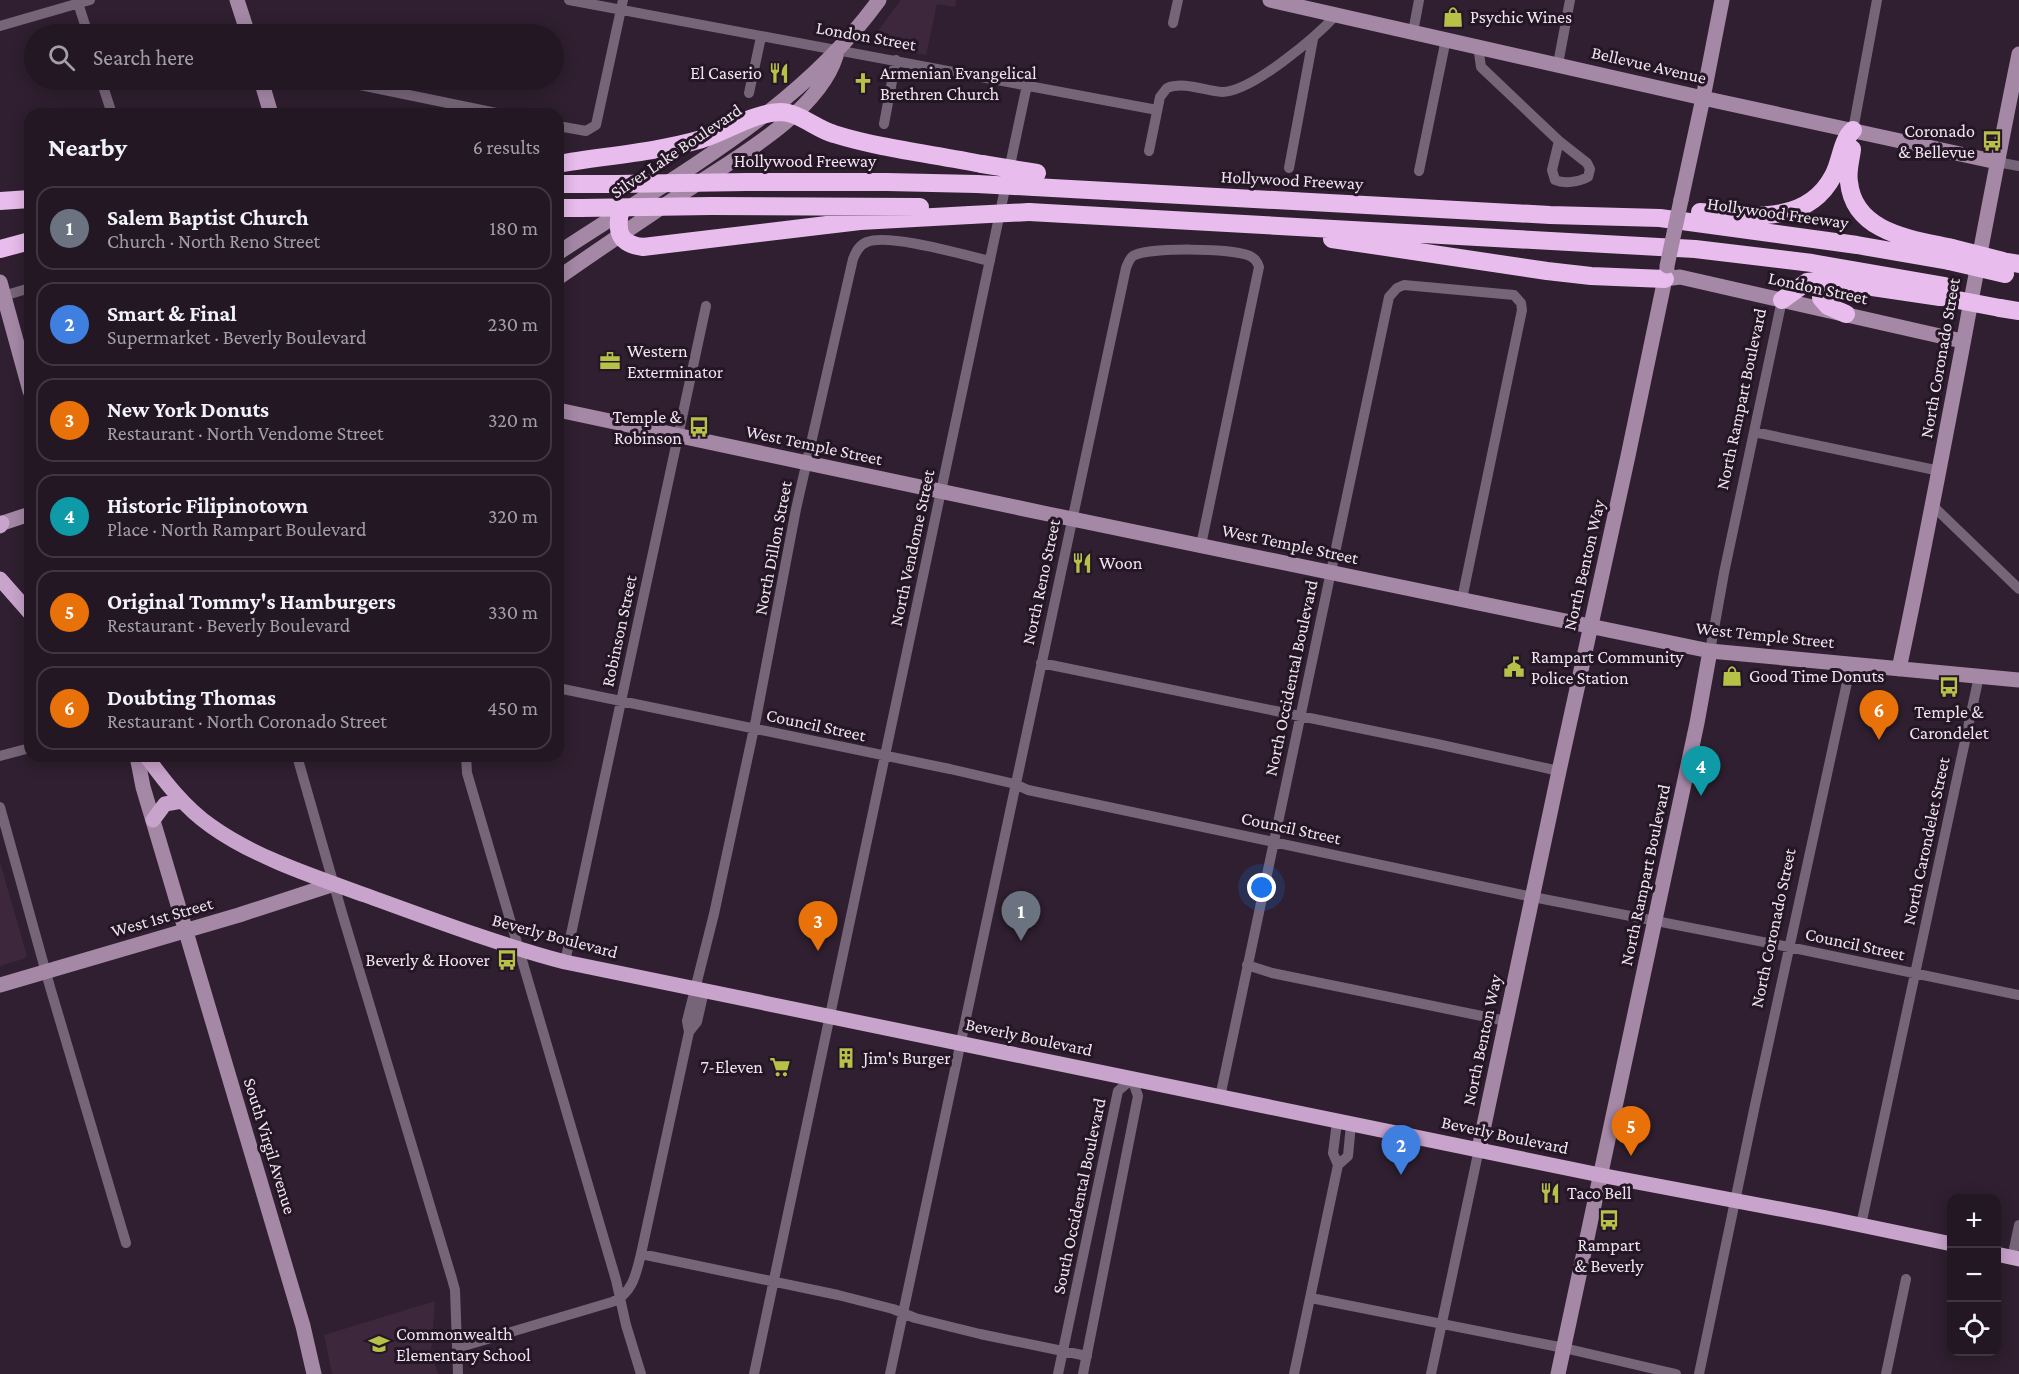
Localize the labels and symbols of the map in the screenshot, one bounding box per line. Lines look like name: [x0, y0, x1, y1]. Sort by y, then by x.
shop icon: Psychic Wines: [1441, 5, 1465, 29]
place label: Psychic Wines: [1470, 7, 1572, 27]
street label: London Street: [814, 17, 919, 55]
street label: Bellevue Avenue: [1590, 42, 1708, 88]
restaurant icon: El Caserio: [767, 61, 791, 85]
place label: El Caserio: [690, 63, 762, 83]
place label: Armenian Evangelical Brethren Church: [880, 63, 1037, 104]
church icon: Armenian Evangelical Brethren Church: [851, 71, 875, 95]
street label: Silver Lake Boulevard: [607, 99, 746, 202]
place label: Coronado & Bellevue: [1898, 121, 1975, 162]
bus stop icon: Coronado & Bellevue: [1980, 129, 2004, 153]
street label: Hollywood Freeway: [734, 151, 877, 171]
street label: Hollywood Freeway: [1220, 166, 1364, 194]
street label: Hollywood Freeway: [1706, 193, 1851, 233]
street label: London Street: [1766, 268, 1871, 309]
street label: North Coronado Street: [1916, 275, 1964, 440]
street label: North Rampart Boulevard: [1712, 306, 1770, 492]
place label: Western Exterminator: [627, 341, 724, 382]
office icon: Western Exterminator: [598, 349, 622, 373]
place label: Temple & Robinson: [613, 407, 682, 448]
bus stop icon: Temple & Robinson: [687, 415, 711, 439]
street label: West Temple Street: [744, 421, 885, 469]
street label: North Vendome Street: [886, 467, 939, 628]
street label: North Dillon Street: [750, 478, 796, 617]
street label: North Benton Way: [1559, 497, 1609, 632]
street label: North Reno Street: [1018, 516, 1064, 647]
street label: West Temple Street: [1220, 520, 1361, 568]
restaurant icon: Woon: [1070, 551, 1094, 575]
place label: Woon: [1099, 553, 1143, 573]
street label: Robinson Street: [597, 572, 641, 689]
street label: North Occidental Boulevard: [1260, 578, 1322, 778]
street label: West Temple Street: [1695, 618, 1836, 652]
place label: Rampart Community Police Station: [1531, 647, 1684, 688]
public building icon: Rampart Community Police Station: [1502, 655, 1526, 679]
shop icon: Good Time Donuts: [1720, 664, 1744, 688]
place label: Good Time Donuts: [1749, 666, 1884, 686]
bus stop icon: Temple & Carondelet: [1937, 675, 1961, 699]
pin: 6: [1860, 690, 1898, 740]
place label: Temple & Carondelet: [1909, 702, 1990, 743]
street label: Council Street: [764, 705, 869, 746]
pin: 4: [1682, 746, 1720, 796]
street label: North Carondelet Street: [1898, 754, 1954, 927]
street label: North Rampart Boulevard: [1616, 782, 1674, 968]
street label: Council Street: [1239, 808, 1344, 849]
street label: North Coronado Street: [1746, 845, 1800, 1010]
your location: [1247, 873, 1276, 902]
pin: 1: [1002, 892, 1040, 941]
street label: West 1st Street: [109, 893, 216, 941]
pin: 3: [798, 902, 838, 951]
street label: Beverly Boulevard: [490, 910, 621, 963]
street label: Council Street: [1803, 924, 1908, 965]
bus stop icon: Beverly & Hoover: [495, 948, 519, 972]
place label: Beverly & Hoover: [366, 950, 491, 970]
street label: North Benton Way: [1458, 972, 1506, 1107]
street label: Beverly Boulevard: [964, 1014, 1095, 1060]
building icon: Jim's Burger: [834, 1046, 858, 1070]
place label: Jim's Burger: [861, 1048, 951, 1068]
supermarket icon: 7-Eleven: [768, 1055, 792, 1079]
place label: 7-Eleven: [700, 1057, 763, 1077]
street label: South Virgil Avenue: [240, 1076, 300, 1217]
street label: South Occidental Boulevard: [1048, 1096, 1110, 1296]
pin: 5: [1612, 1106, 1650, 1156]
street label: Beverly Boulevard: [1440, 1112, 1571, 1158]
pin: 2: [1382, 1126, 1420, 1175]
restaurant icon: Taco Bell: [1538, 1181, 1562, 1205]
place label: Taco Bell: [1567, 1183, 1632, 1203]
bus stop icon: Rampart & Beverly: [1597, 1208, 1621, 1232]
place label: Rampart & Beverly: [1575, 1235, 1644, 1276]
place label: Commonwealth Elementary School: [396, 1324, 531, 1365]
school or university icon: Commonwealth Elementary School: [367, 1332, 391, 1356]

